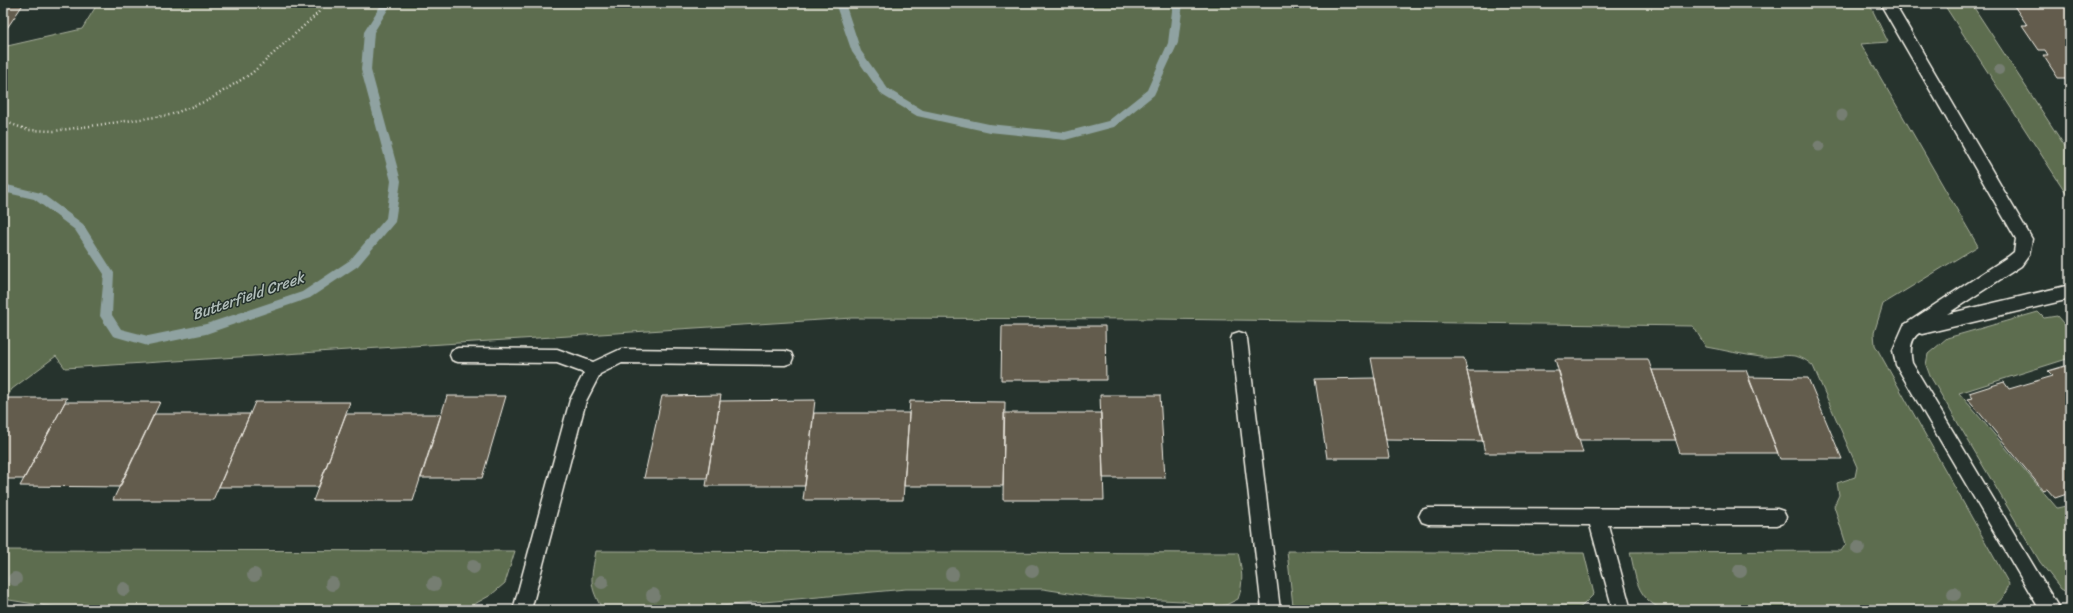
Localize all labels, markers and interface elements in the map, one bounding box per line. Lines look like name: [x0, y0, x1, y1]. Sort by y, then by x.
water label: Butterfield Creek: [188, 264, 309, 327]

